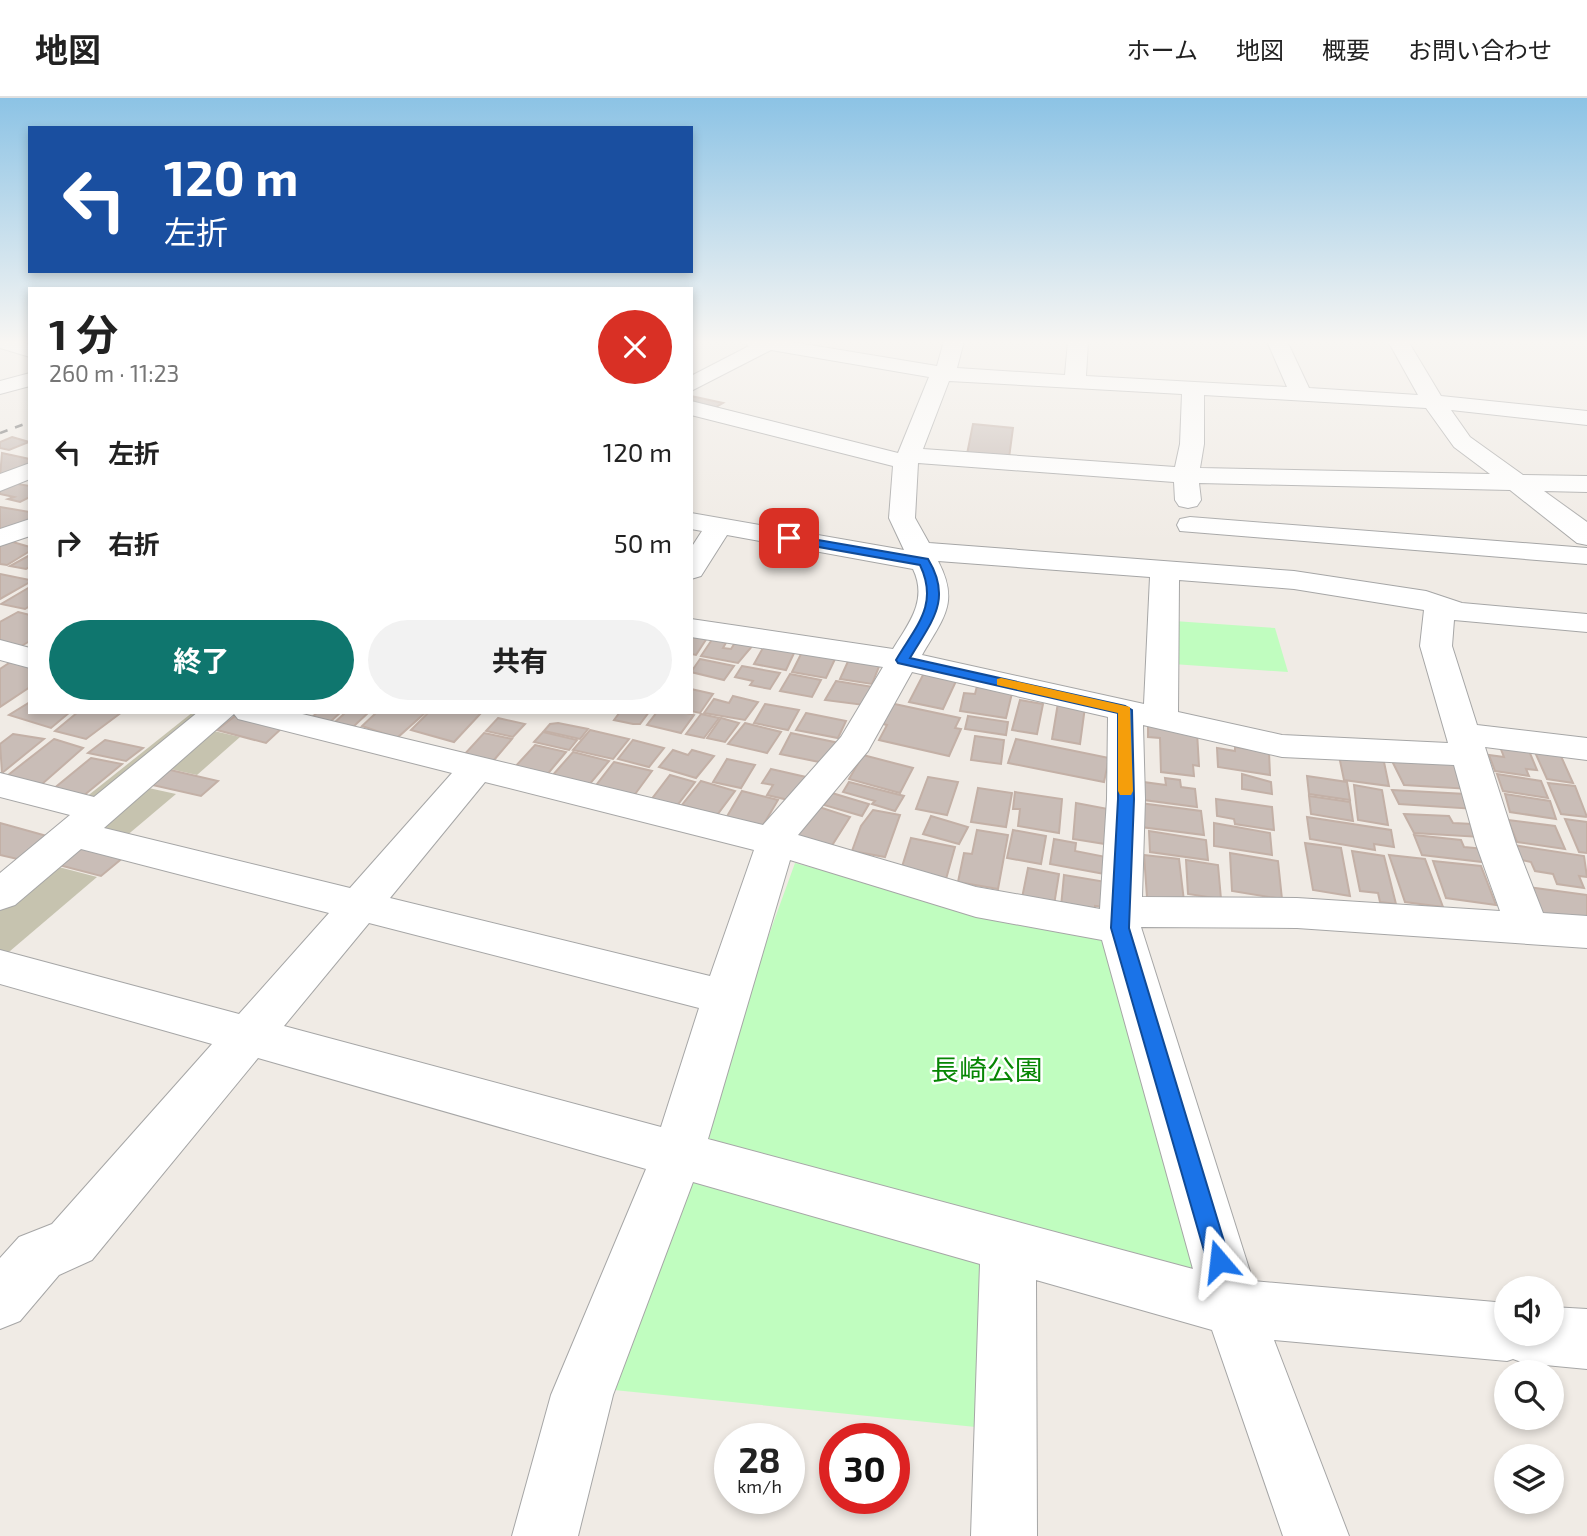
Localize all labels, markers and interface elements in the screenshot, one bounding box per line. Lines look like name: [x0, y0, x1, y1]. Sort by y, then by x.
text: 地図: [35, 29, 101, 69]
text: ホーム: [1127, 35, 1198, 64]
text: 地図: [1236, 35, 1284, 64]
text: 概要: [1322, 35, 1370, 64]
text: お問い合わせ: [1408, 35, 1552, 64]
text: 120 m: [164, 147, 298, 206]
icon: left: [49, 154, 140, 245]
text: 左折: [164, 212, 228, 250]
text: 1 分: [49, 308, 118, 358]
button: close: [598, 310, 672, 384]
text: 260 m · 11:23: [49, 359, 179, 387]
icon: left: [49, 433, 87, 471]
text: 120 m: [603, 436, 672, 467]
text: 左折: [108, 437, 160, 468]
pin: [759, 508, 819, 568]
icon: arrive: [770, 519, 808, 557]
icon: right: [49, 524, 87, 562]
text: 50 m: [614, 527, 672, 558]
text: 右折: [108, 528, 160, 559]
button: 終了: [49, 620, 354, 700]
button: 共有: [368, 620, 672, 700]
park label: 長崎公園: [931, 1052, 1043, 1086]
position arrow: [1182, 1224, 1256, 1298]
map controls: [1494, 1276, 1564, 1514]
button: sound: [1494, 1276, 1564, 1346]
button: search: [1494, 1360, 1564, 1430]
speed limit sign: 30: [819, 1423, 910, 1514]
text: 28: [738, 1438, 781, 1480]
button: layers: [1494, 1444, 1564, 1514]
text: km/h: [737, 1475, 782, 1497]

